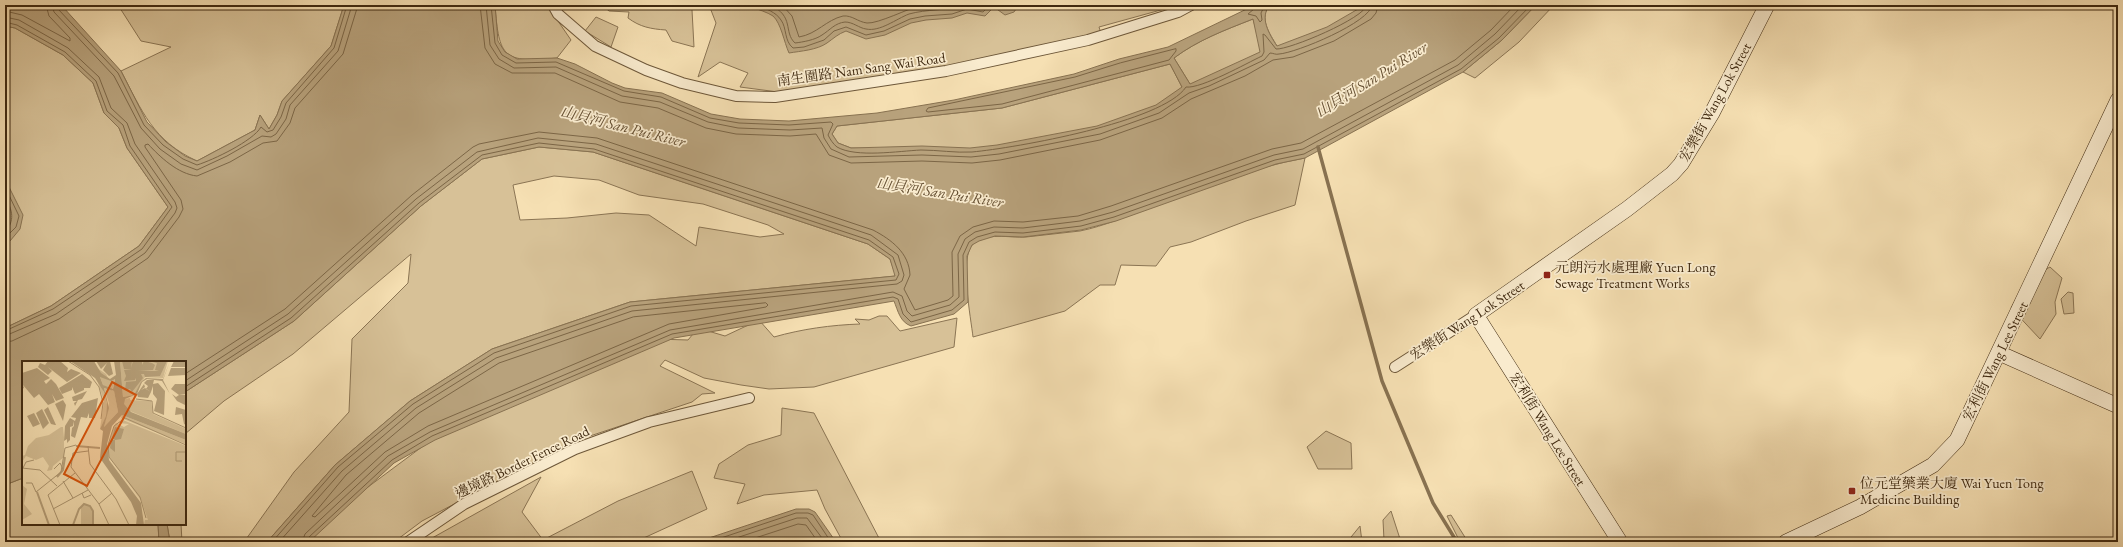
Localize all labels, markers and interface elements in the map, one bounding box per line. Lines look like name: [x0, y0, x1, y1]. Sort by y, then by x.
water label: 山貝河 San Pui River: [1312, 36, 1431, 121]
street label: 宏樂街 Wang Lok Street: [1675, 39, 1755, 165]
street label: 南生圍路 Nam Sang Wai Road: [776, 48, 947, 90]
water label: 山貝河 San Pui River: [559, 101, 689, 151]
water label: 山貝河 San Pui River: [875, 173, 1006, 212]
place label: 元朗污水處理廠 Yuen Long Sewage Treatment Works: [1555, 258, 1716, 292]
marker: 元朗污水處理廠 Yuen Long Sewage Treatment Works: [1542, 270, 1552, 280]
street label: 宏樂街 Wang Lok Street: [1406, 276, 1528, 364]
street label: 宏利街 Wang Lee Street: [1958, 298, 2032, 424]
inset map: [22, 361, 186, 525]
street label: 宏利街 Wang Lee Street: [1506, 369, 1591, 490]
street label: 邊境路 Border Fence Road: [452, 421, 593, 502]
place label: 位元堂藥業大廈 Wai Yuen Tong Medicine Building: [1860, 474, 2044, 508]
marker: 位元堂藥業大廈 Wai Yuen Tong Medicine Building: [1847, 486, 1857, 496]

